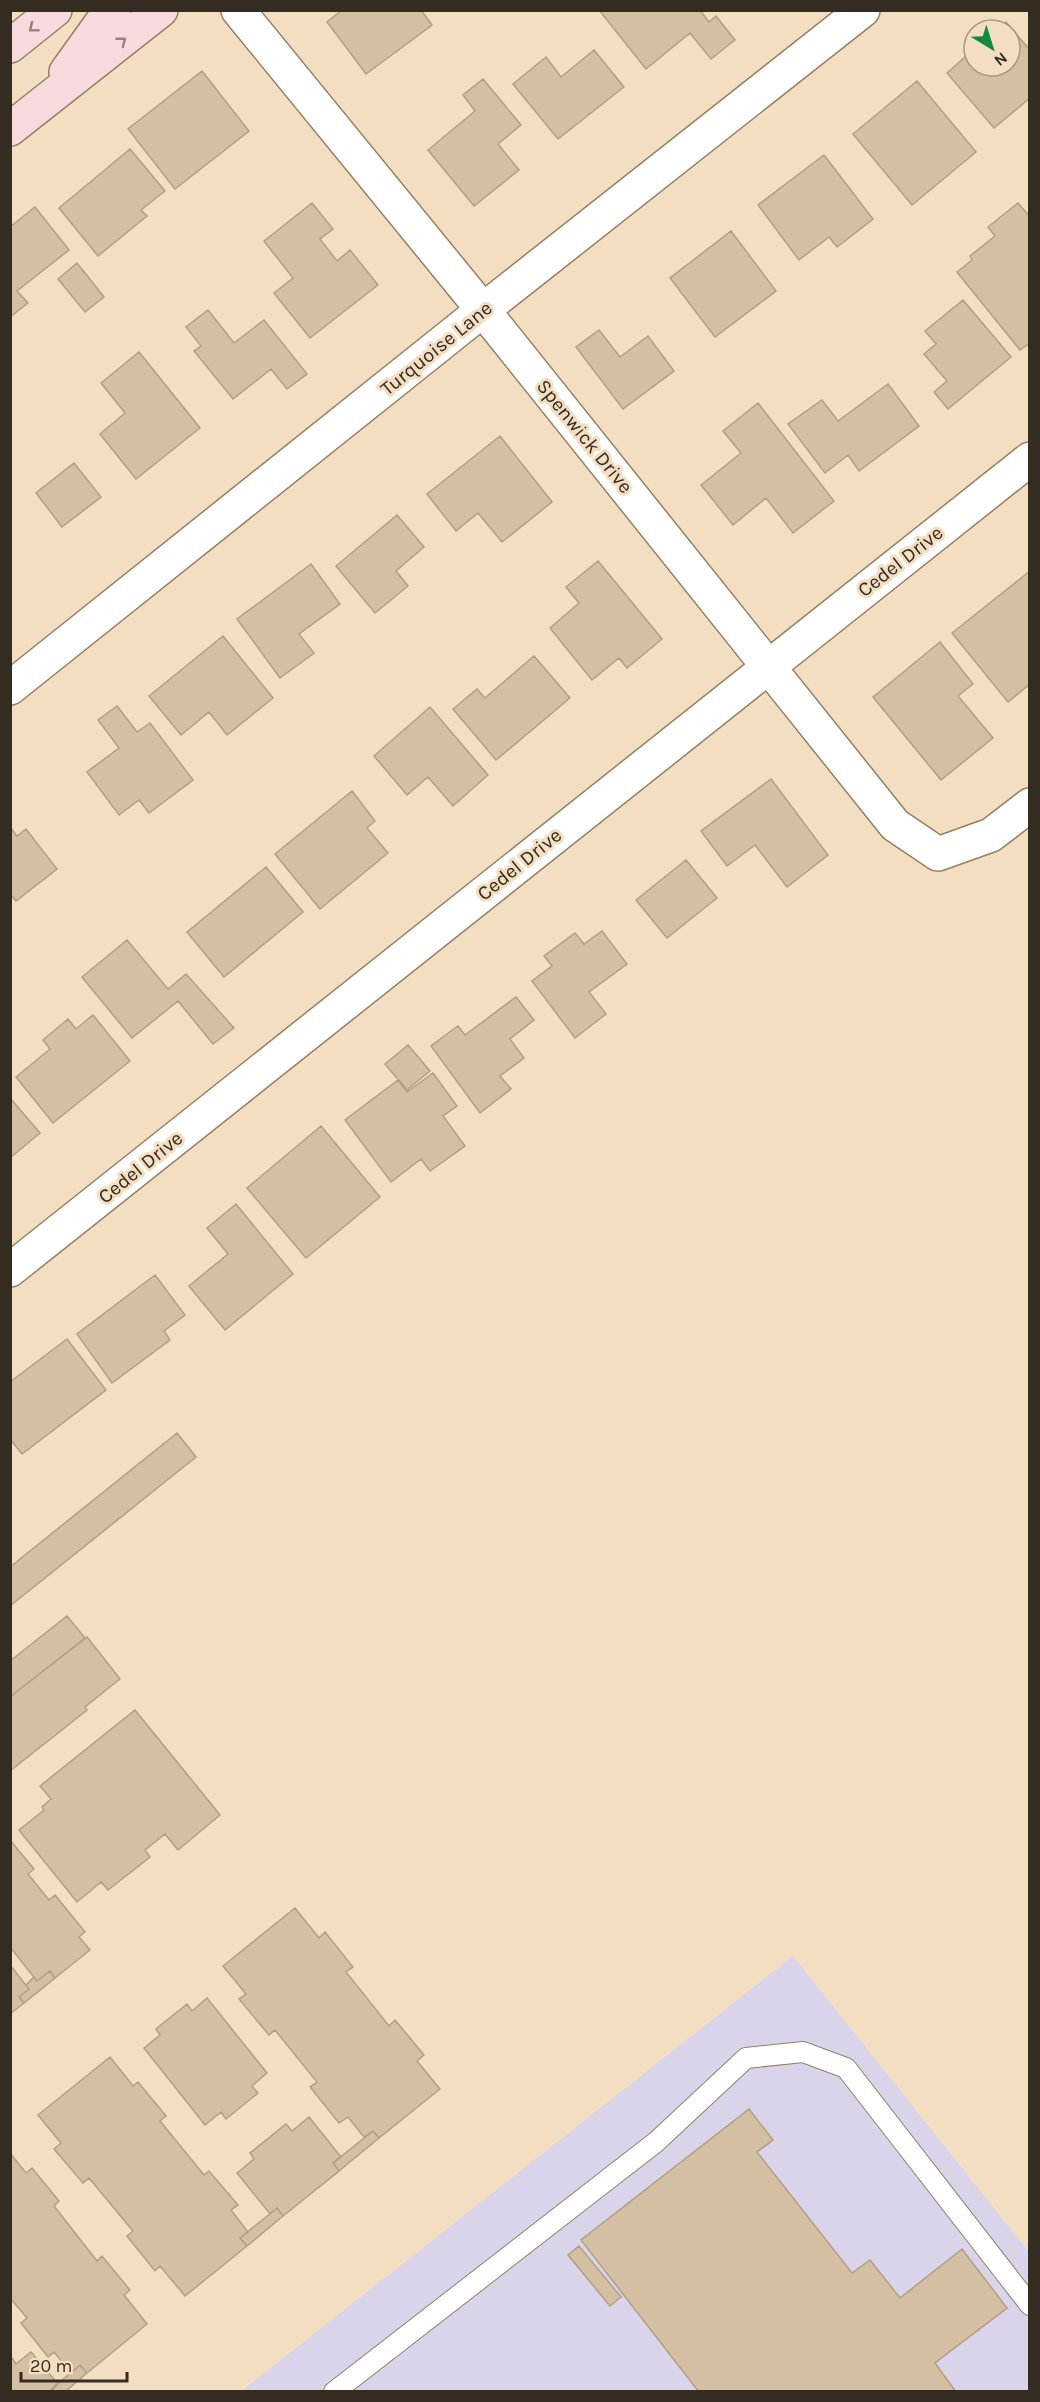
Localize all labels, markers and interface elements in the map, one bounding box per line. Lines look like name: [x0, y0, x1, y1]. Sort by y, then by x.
north arrow: [962, 18, 1022, 78]
one-way arrow: [28, 21, 39, 32]
one-way arrow: [116, 37, 127, 48]
text: N: [991, 48, 1011, 70]
street label: Turquoise Lane: [376, 296, 497, 400]
street label: Spenwick Drive: [532, 375, 637, 498]
street label: Cedel Drive: [853, 521, 947, 602]
street label: Cedel Drive: [473, 823, 566, 905]
street label: Cedel Drive: [94, 1126, 187, 1208]
scale bar: [21, 2345, 128, 2383]
text: 20 m: [30, 2355, 72, 2377]

